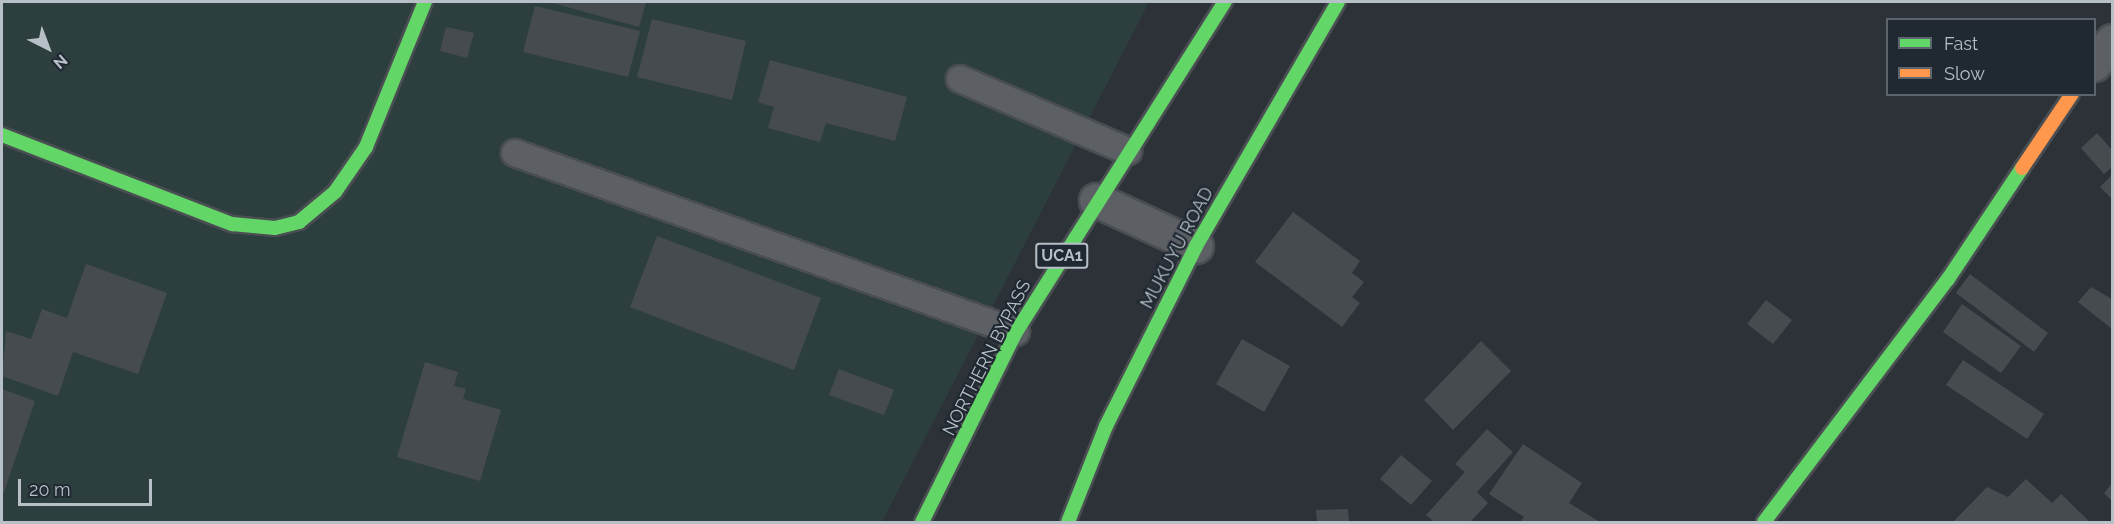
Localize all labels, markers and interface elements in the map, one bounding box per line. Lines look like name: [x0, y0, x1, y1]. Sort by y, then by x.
north arrow: [18, 18, 78, 78]
legend: [1886, 18, 2096, 96]
text: Fast: [1944, 33, 1978, 54]
text: N: [49, 51, 71, 73]
text: Slow: [1944, 63, 1985, 84]
street label: MUKUYU ROAD: [1136, 184, 1218, 312]
road number: UCA1: [1035, 243, 1089, 269]
street label: NORTHERN BYPASS: [938, 277, 1036, 439]
scale bar: [21, 467, 154, 505]
text: 20 m: [29, 479, 71, 500]

